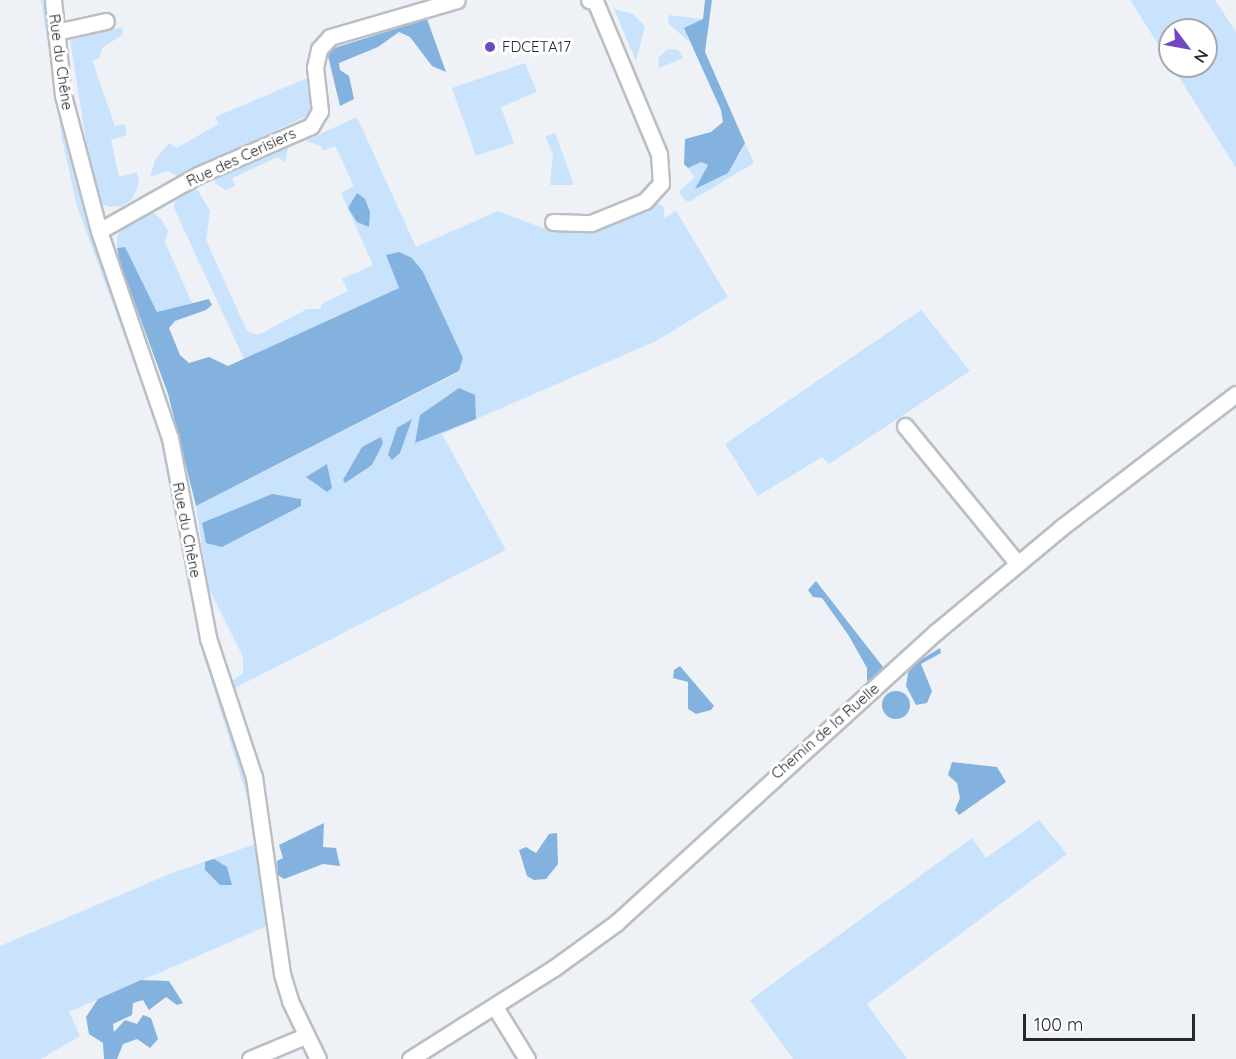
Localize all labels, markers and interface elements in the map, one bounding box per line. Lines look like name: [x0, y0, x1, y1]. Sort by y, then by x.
street label: Rue du Chêne: [45, 13, 77, 111]
north arrow: [1158, 18, 1218, 78]
place label: FDCETA17: [502, 38, 571, 56]
marker: FDCETA17: [483, 40, 497, 54]
text: N: [1190, 46, 1213, 67]
street label: Rue des Cerisiers: [184, 124, 298, 190]
street label: Rue du Chêne: [169, 481, 205, 579]
street label: Chemin de la Ruelle: [767, 679, 883, 783]
scale bar: [1026, 1002, 1198, 1040]
text: 100 m: [1034, 1013, 1083, 1036]

